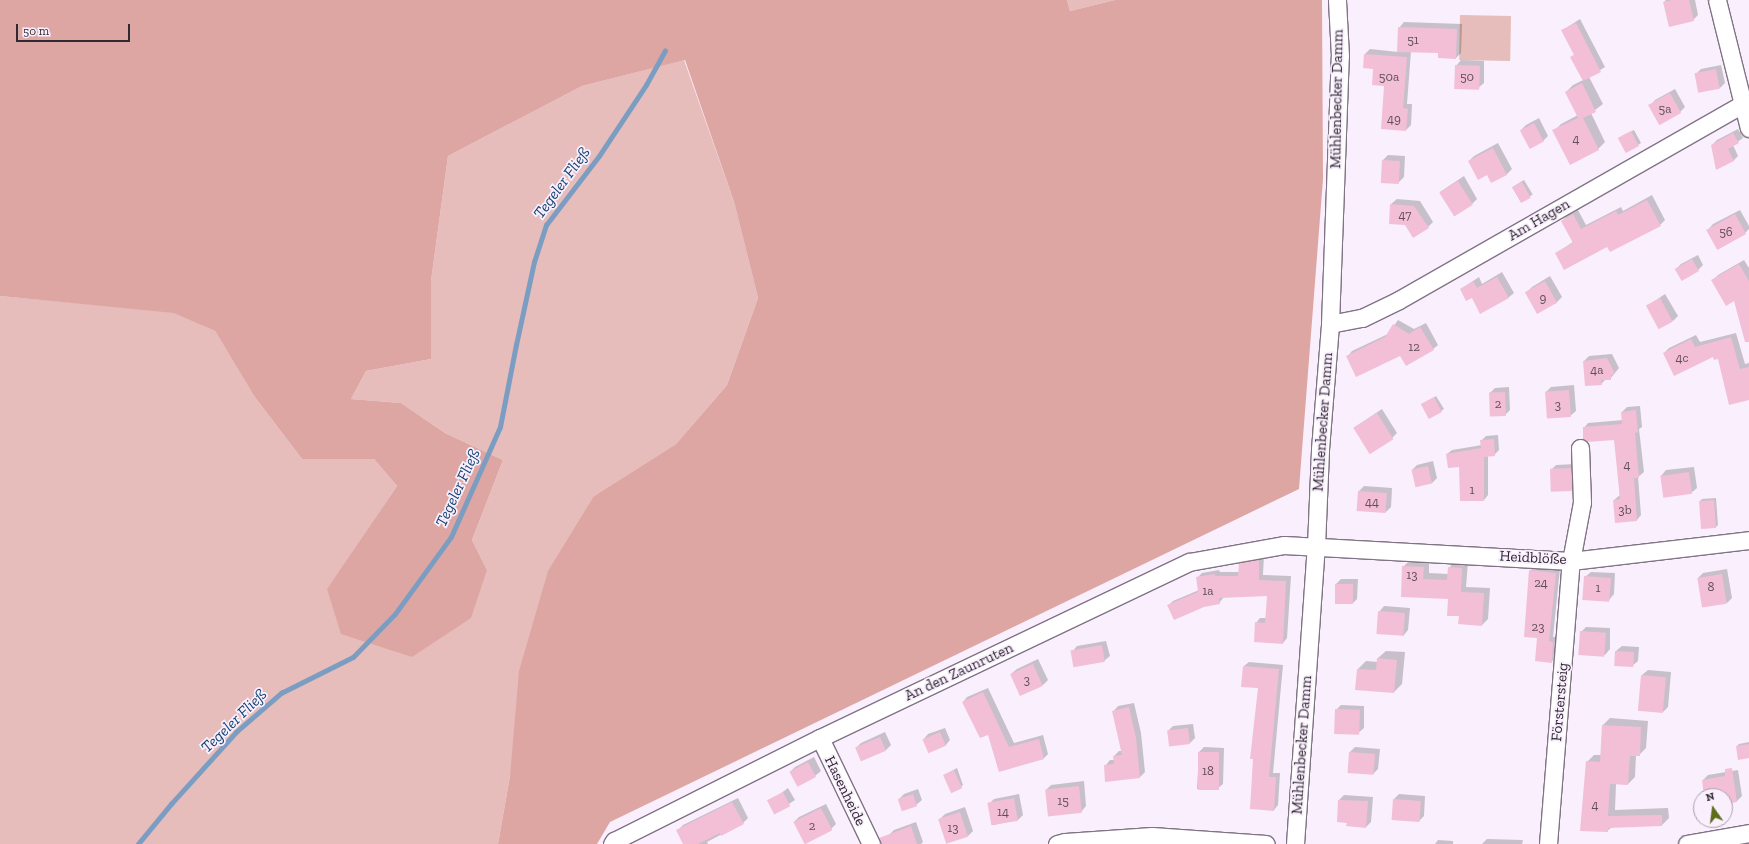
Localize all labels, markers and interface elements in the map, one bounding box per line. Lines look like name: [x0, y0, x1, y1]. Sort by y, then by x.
scale bar: [18, 16, 132, 42]
text: 50 m: [23, 24, 49, 38]
street label: Mühlenbecker Damm: [1327, 29, 1347, 169]
house number: 51: [1407, 32, 1419, 48]
house number: 50a: [1379, 69, 1399, 85]
house number: 50: [1460, 69, 1474, 85]
house number: 5a: [1659, 101, 1671, 117]
house number: 49: [1387, 111, 1401, 127]
house number: 4: [1572, 131, 1580, 147]
water label: Tegeler Fließ: [530, 143, 594, 223]
street label: Am Hagen: [1505, 195, 1573, 245]
house number: 47: [1399, 207, 1411, 223]
house number: 56: [1719, 224, 1733, 240]
house number: 9: [1540, 290, 1546, 306]
house number: 12: [1408, 339, 1420, 355]
house number: 4c: [1675, 350, 1689, 366]
street label: Mühlenbecker Damm: [1309, 352, 1337, 492]
house number: 4a: [1590, 362, 1604, 378]
house number: 2: [1495, 396, 1501, 412]
house number: 3: [1555, 397, 1561, 413]
water label: Tegeler Fließ: [432, 446, 484, 530]
house number: 4: [1623, 457, 1631, 473]
house number: 1: [1469, 482, 1475, 498]
house number: 44: [1365, 494, 1379, 510]
house number: 3b: [1618, 502, 1632, 518]
street label: Heidblöße: [1499, 547, 1567, 569]
house number: 13: [1406, 567, 1418, 583]
house number: 24: [1534, 575, 1548, 591]
house number: 8: [1708, 579, 1714, 595]
house number: 1: [1595, 580, 1601, 596]
house number: 1a: [1202, 583, 1214, 599]
house number: 23: [1531, 619, 1545, 635]
street label: An den Zaunruten: [902, 639, 1016, 705]
street label: Förstersteig: [1548, 662, 1572, 742]
house number: 3: [1024, 672, 1030, 688]
street label: Mühlenbecker Damm: [1288, 675, 1316, 815]
water label: Tegeler Fließ: [197, 685, 271, 757]
street label: Hasenheide: [820, 753, 870, 829]
house number: 18: [1202, 763, 1214, 779]
north arrow: [1693, 788, 1733, 828]
text: N: [1705, 790, 1716, 804]
house number: 15: [1057, 793, 1069, 809]
house number: 4: [1591, 797, 1599, 813]
house number: 14: [997, 804, 1009, 820]
house number: 2: [809, 818, 815, 834]
house number: 13: [947, 820, 959, 836]

